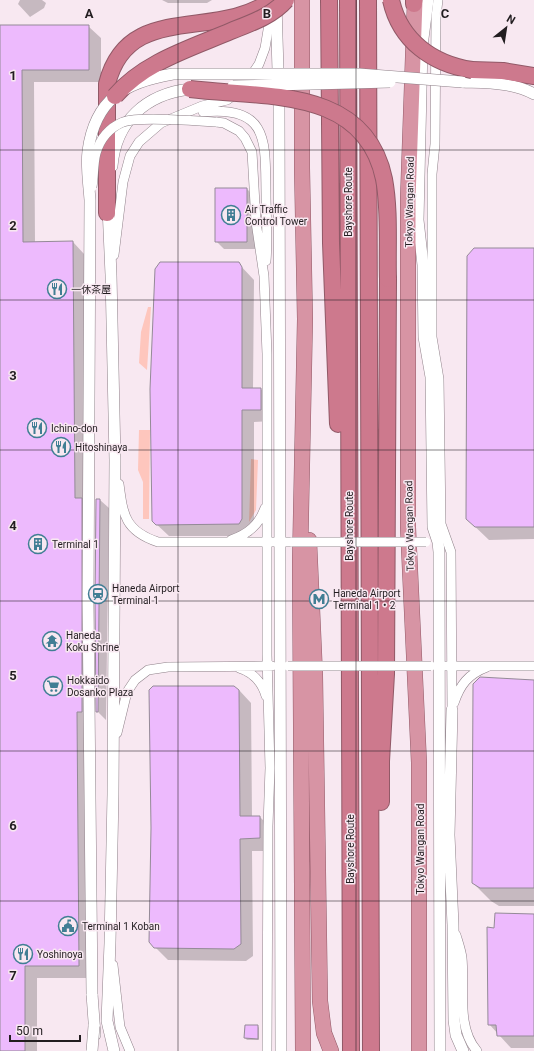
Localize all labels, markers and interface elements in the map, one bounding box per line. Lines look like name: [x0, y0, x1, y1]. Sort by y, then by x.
text: A: [85, 6, 94, 21]
text: B: [263, 6, 271, 21]
text: C: [441, 6, 450, 21]
north arrow: [486, 8, 526, 48]
text: N: [504, 12, 518, 27]
text: 1: [9, 68, 17, 83]
street label: Tokyo Wangan Road: [403, 157, 416, 247]
street label: Bayshore Route: [343, 167, 354, 237]
building icon: Air Traffic Control Tower: [220, 204, 242, 226]
place label: Air Traffic Control Tower: [245, 204, 308, 227]
text: 2: [9, 218, 17, 233]
restaurant icon: 一休茶屋: [46, 278, 68, 300]
place label: 一休茶屋: [71, 284, 111, 295]
text: 3: [9, 368, 17, 383]
restaurant icon: Ichino-don: [26, 417, 48, 439]
place label: Ichino-don: [51, 423, 98, 434]
restaurant icon: Hitoshinaya: [50, 436, 72, 458]
place label: Hitoshinaya: [75, 442, 128, 453]
street label: Tokyo Wangan Road: [403, 481, 416, 571]
street label: Bayshore Route: [344, 491, 355, 561]
text: 4: [9, 518, 17, 533]
building icon: Terminal 1: [27, 533, 49, 555]
place label: Terminal 1: [52, 539, 99, 550]
station icon: Haneda Airport Terminal 1: [87, 583, 109, 605]
place label: Haneda Airport Terminal 1: [112, 583, 180, 606]
metro station icon: Haneda Airport Terminal 1・2: [308, 588, 330, 610]
place label: Haneda Airport Terminal 1・2: [333, 588, 401, 611]
temple icon: Haneda Koku Shrine: [41, 630, 63, 652]
place label: Haneda Koku Shrine: [66, 630, 119, 653]
text: 5: [9, 668, 17, 683]
supermarket icon: Hokkaido Dosanko Plaza: [42, 675, 64, 697]
place label: Hokkaido Dosanko Plaza: [67, 675, 133, 698]
street label: Tokyo Wangan Road: [415, 804, 426, 894]
street label: Bayshore Route: [345, 814, 356, 884]
text: 6: [9, 818, 17, 833]
public building icon: Terminal 1 Koban: [57, 915, 79, 937]
place label: Terminal 1 Koban: [82, 921, 160, 932]
restaurant icon: Yoshinoya: [12, 943, 34, 965]
place label: Yoshinoya: [37, 949, 83, 960]
text: 7: [9, 968, 17, 983]
scale bar: [10, 1017, 80, 1043]
text: 50 m: [16, 1024, 43, 1038]

